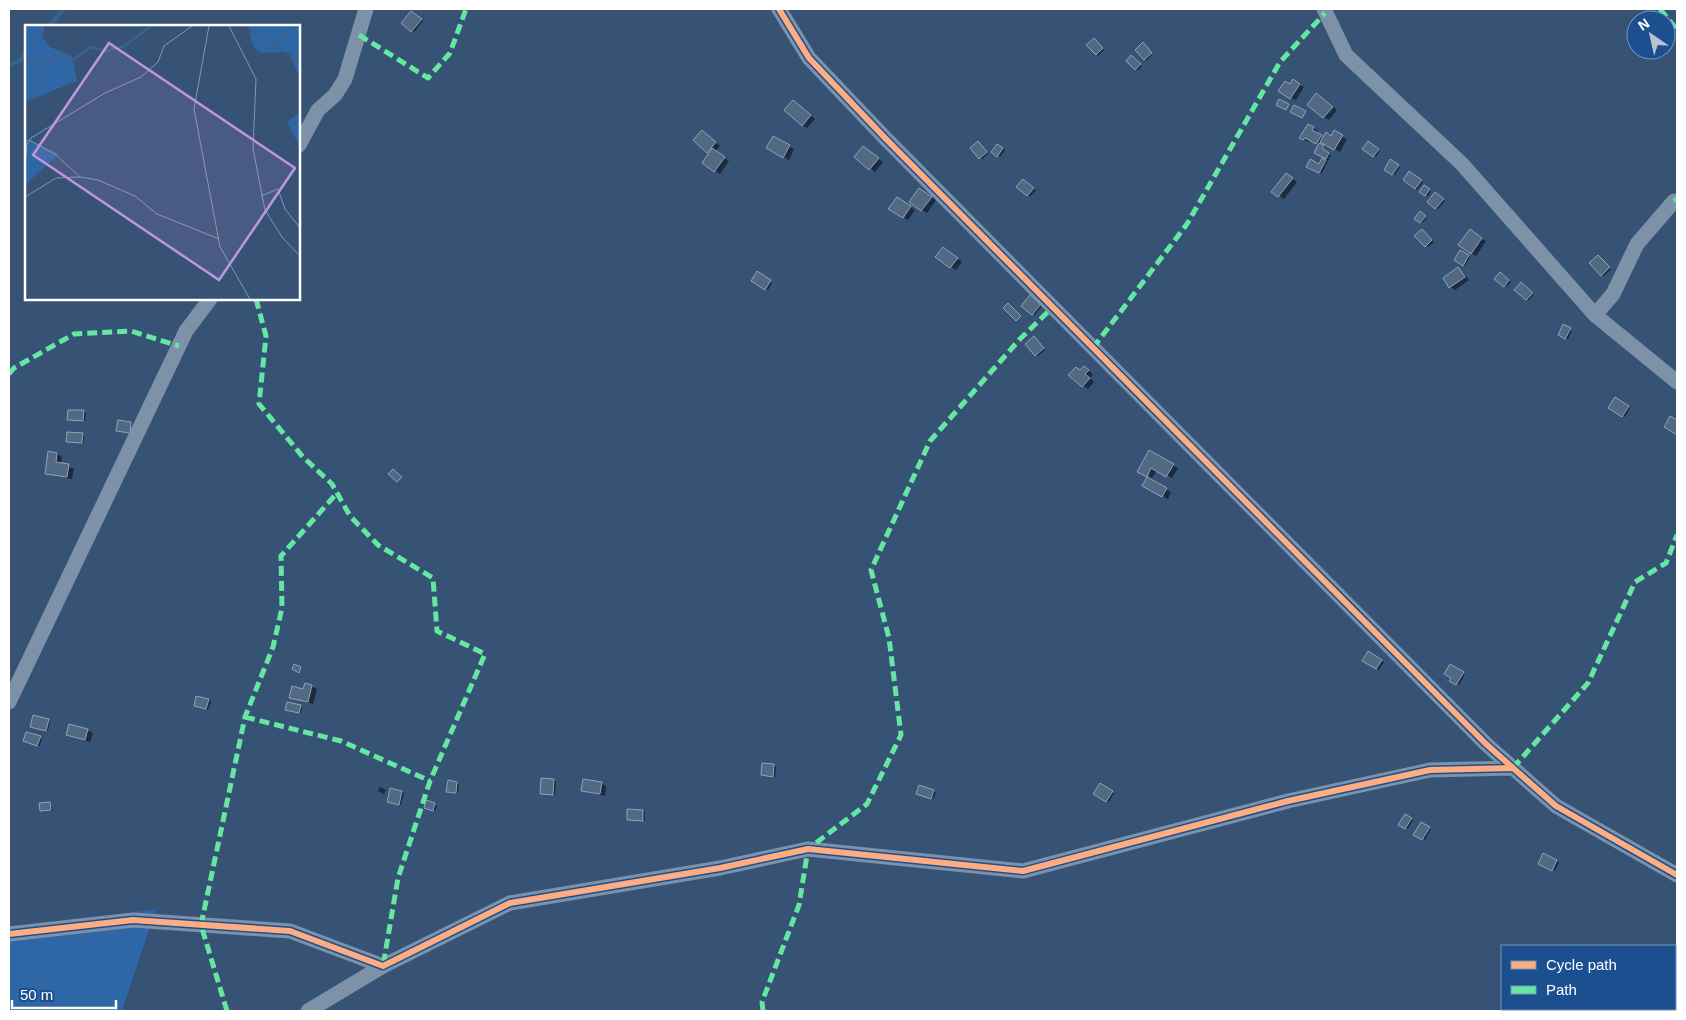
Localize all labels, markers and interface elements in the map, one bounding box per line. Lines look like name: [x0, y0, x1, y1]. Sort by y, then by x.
north arrow: [1626, 10, 1676, 60]
text: N: [1635, 15, 1652, 34]
inset map: [25, 25, 300, 300]
legend: [1501, 945, 1676, 1010]
text: Cycle path: [1546, 956, 1617, 973]
scale bar: [12, 978, 116, 1010]
text: Path: [1546, 981, 1577, 998]
text: 50 m: [20, 986, 53, 1003]

